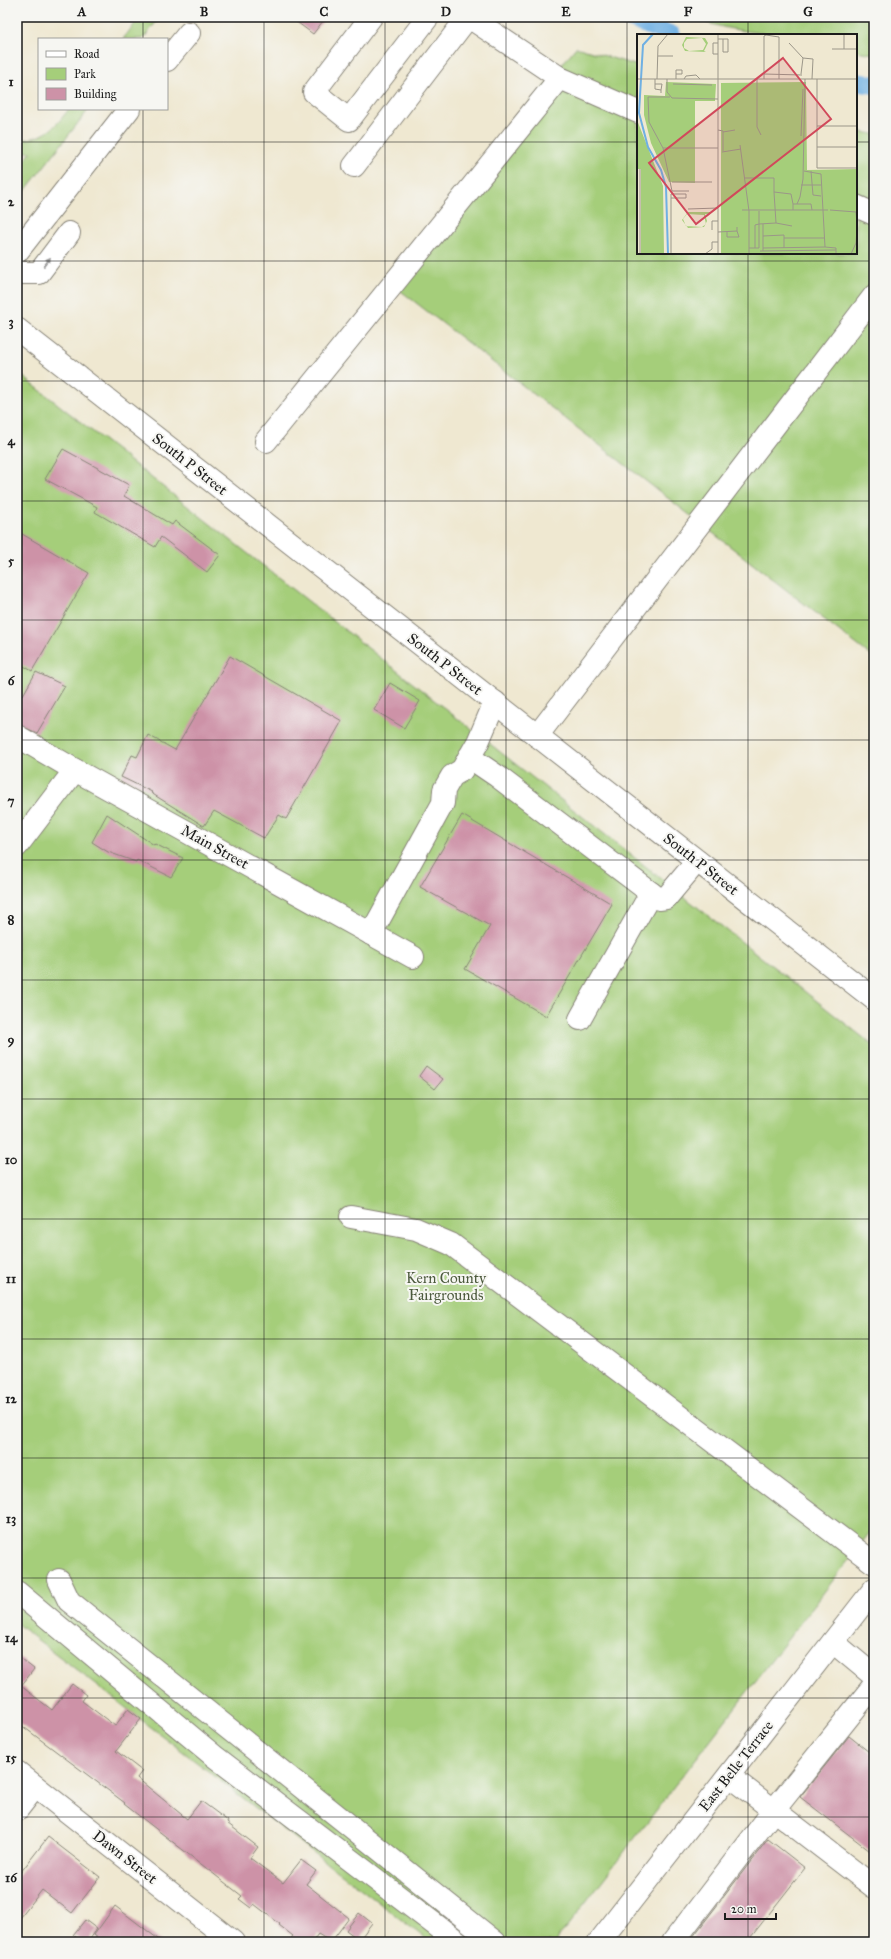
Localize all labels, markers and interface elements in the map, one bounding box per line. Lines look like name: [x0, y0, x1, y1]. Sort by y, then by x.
text: A: [77, 4, 87, 20]
text: B: [200, 4, 209, 20]
text: C: [320, 4, 329, 20]
text: D: [441, 4, 451, 20]
text: E: [561, 4, 571, 20]
text: F: [684, 4, 693, 20]
text: G: [803, 4, 813, 20]
inset map: [637, 34, 857, 254]
legend: [38, 38, 168, 110]
text: Road: [74, 47, 100, 61]
text: Park: [74, 67, 96, 81]
text: 1: [8, 74, 14, 90]
text: Building: [74, 87, 117, 102]
text: 2: [8, 194, 15, 210]
one-way arrow: [43, 256, 52, 267]
text: 3: [8, 314, 14, 330]
street label: South P Street: [149, 429, 232, 499]
text: 4: [7, 433, 15, 449]
text: 5: [8, 553, 15, 569]
street label: South P Street: [404, 629, 487, 699]
text: 6: [8, 673, 16, 689]
text: 7: [8, 793, 15, 809]
street label: Main Street: [178, 821, 253, 873]
street label: South P Street: [660, 829, 743, 899]
text: 8: [8, 912, 15, 928]
text: 9: [8, 1032, 15, 1048]
text: 10: [5, 1152, 18, 1168]
park label: Kern County Fairgrounds: [406, 1269, 487, 1304]
text: 11: [6, 1271, 16, 1287]
text: 12: [5, 1391, 17, 1407]
text: 13: [6, 1511, 16, 1527]
text: 14: [5, 1630, 18, 1646]
street label: East Belle Terrace: [695, 1717, 777, 1815]
text: 15: [5, 1750, 17, 1766]
street label: Dawn Street: [89, 1826, 161, 1888]
text: 16: [5, 1870, 18, 1886]
scale bar: [725, 1895, 776, 1921]
text: 20 m: [731, 1902, 757, 1916]

